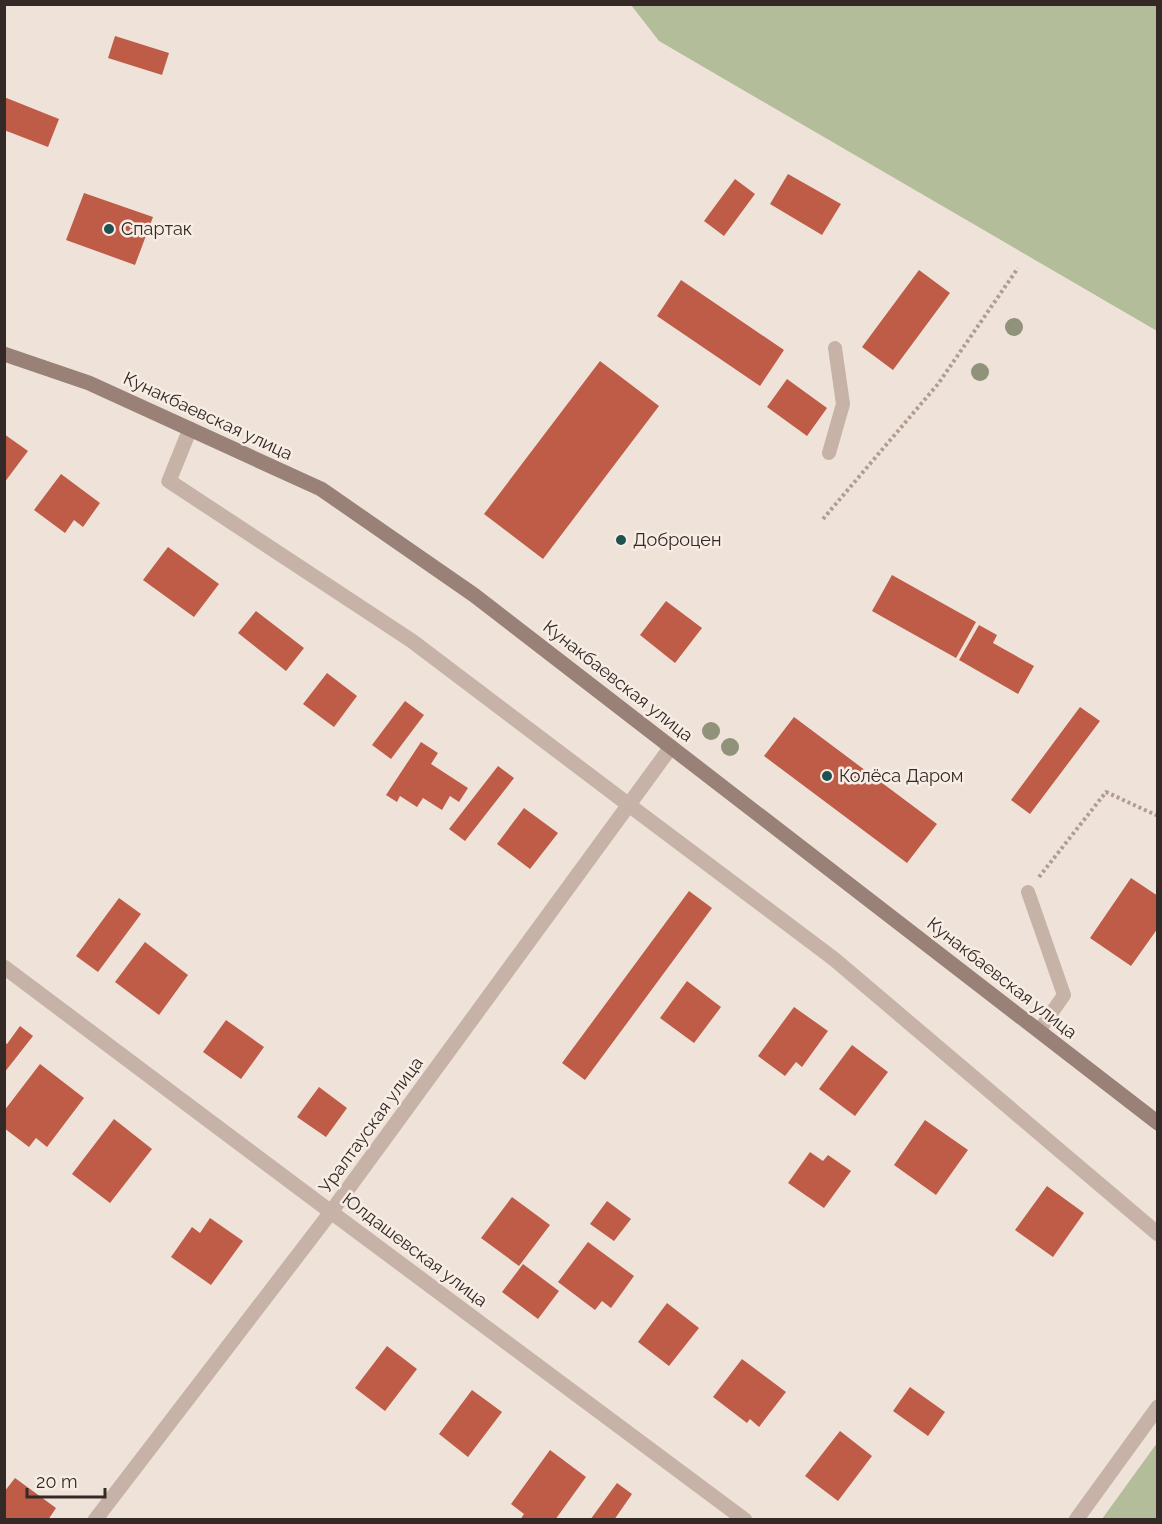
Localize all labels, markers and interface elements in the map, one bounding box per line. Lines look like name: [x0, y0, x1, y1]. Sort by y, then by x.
place label: Спартак: [121, 218, 192, 239]
marker: Спартак: [102, 222, 116, 236]
street label: Кунакбаевская улица: [120, 367, 296, 464]
place label: Доброцен: [633, 529, 721, 550]
marker: Доброцен: [614, 533, 628, 547]
street label: Кунакбаевская улица: [539, 616, 697, 746]
place label: Колёса Даром: [839, 765, 963, 786]
marker: Колёса Даром: [820, 769, 834, 783]
street label: Кунакбаевская улица: [923, 913, 1081, 1043]
street label: Уралтауская улица: [314, 1053, 427, 1197]
street label: Юлдашевская улица: [339, 1188, 492, 1311]
scale bar: [27, 1461, 105, 1499]
text: 20 m: [36, 1471, 78, 1492]

